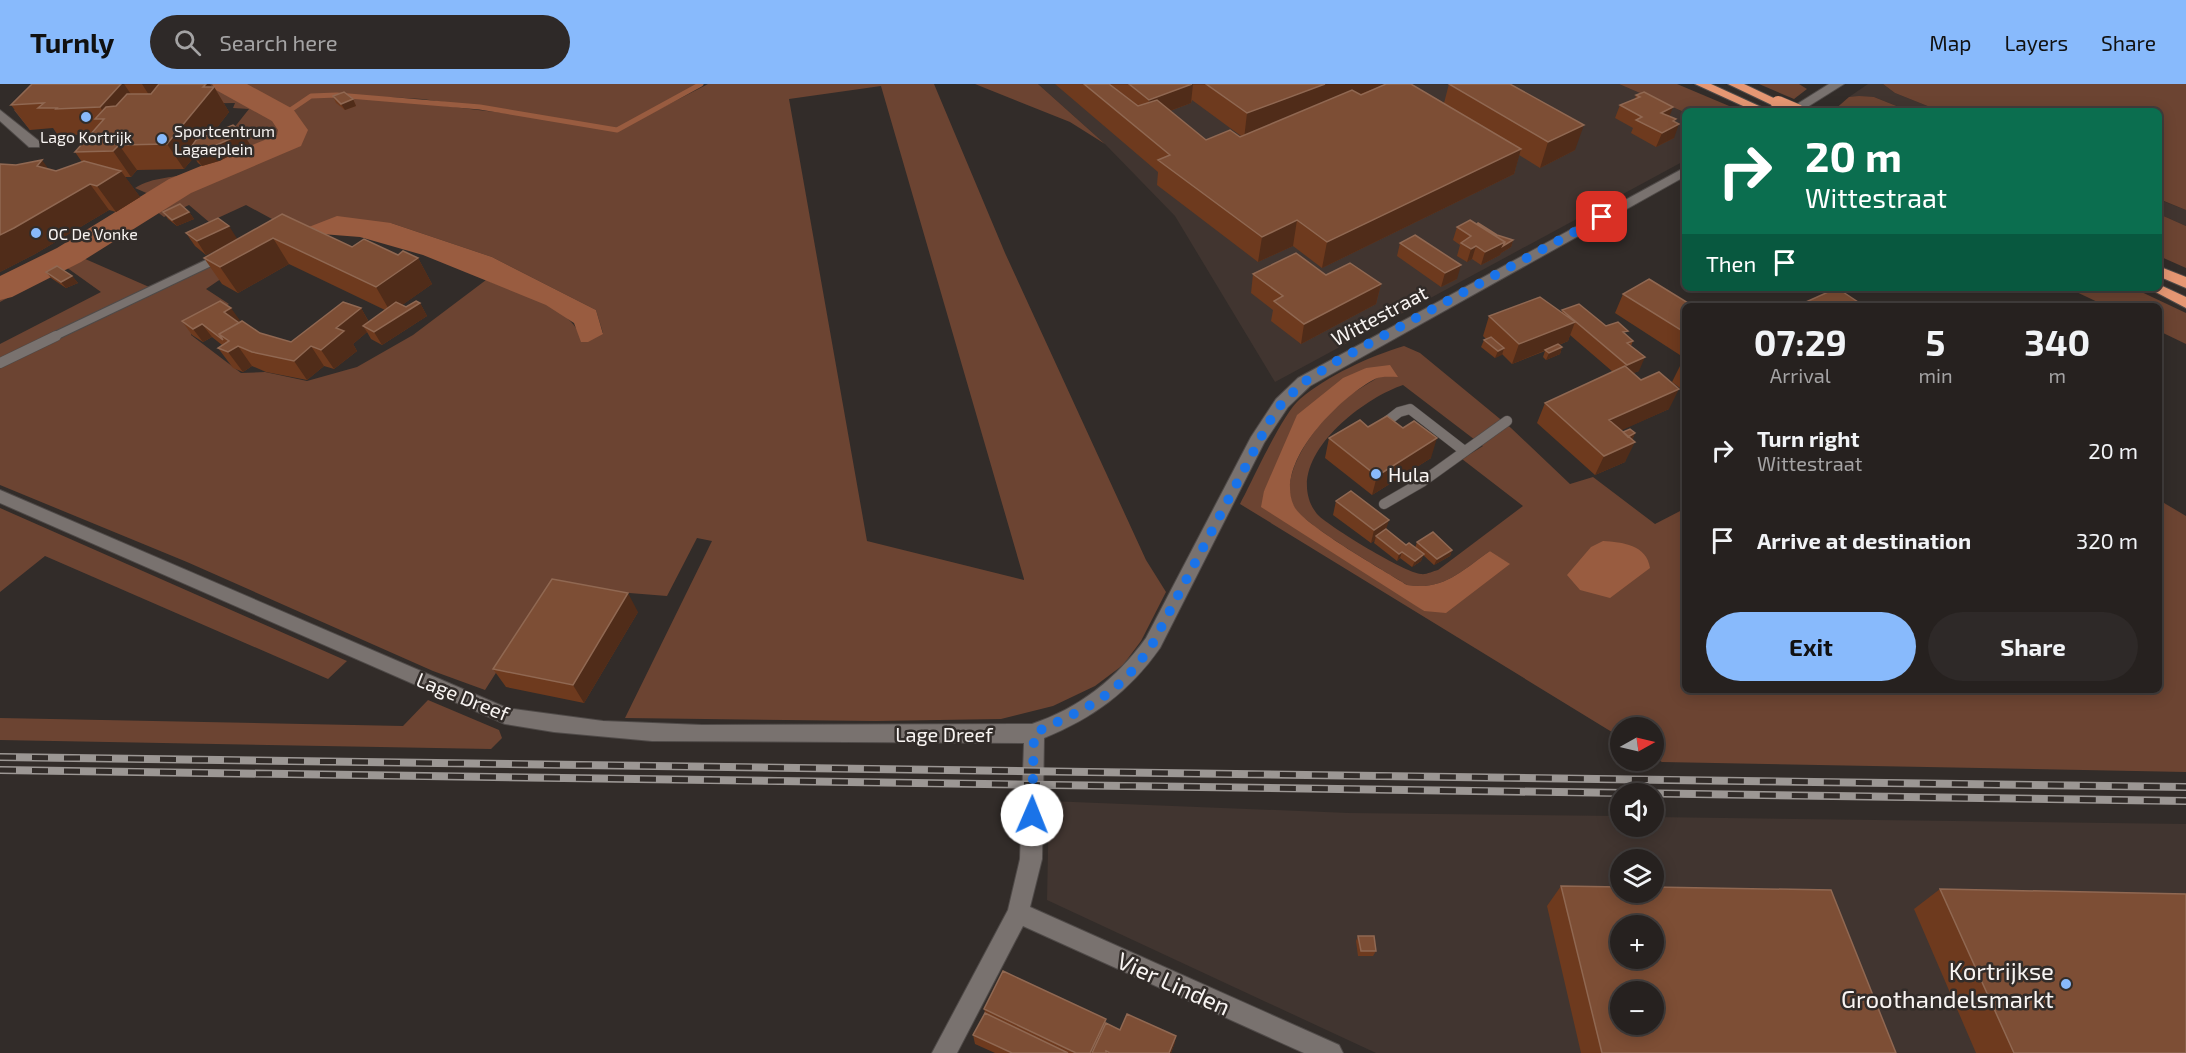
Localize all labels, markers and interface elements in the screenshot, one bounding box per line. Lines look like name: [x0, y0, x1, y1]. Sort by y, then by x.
search box: [150, 15, 570, 69]
text: Turnly: [30, 25, 114, 59]
icon: search: [171, 26, 204, 59]
text: Search here: [219, 29, 338, 55]
text: Map: [1929, 30, 1971, 55]
text: Layers: [2004, 30, 2068, 55]
text: Share: [2101, 30, 2156, 55]
marker: Lago Kortrijk: [79, 110, 93, 124]
place label: Sportcentrum Lagaeplein: [174, 121, 275, 158]
place label: Lago Kortrijk: [40, 127, 132, 147]
text: 20 m: [1805, 130, 1902, 180]
marker: Sportcentrum Lagaeplein: [155, 132, 169, 146]
icon: right: [1706, 132, 1784, 210]
text: Wittestraat: [1805, 181, 1947, 213]
pin: [1576, 191, 1627, 242]
icon: arrive: [1585, 200, 1618, 233]
place label: OC De Vonke: [48, 224, 138, 243]
marker: OC De Vonke: [29, 226, 43, 240]
icon: arrive: [1768, 246, 1801, 279]
text: Then: [1706, 250, 1756, 276]
street label: Wittestraat: [1327, 280, 1431, 350]
text: 07:29: [1754, 320, 1847, 363]
text: 5: [1926, 320, 1945, 363]
text: 340: [2024, 320, 2090, 363]
text: Arrival: [1770, 363, 1831, 387]
text: min: [1918, 363, 1953, 387]
text: m: [2049, 363, 2066, 387]
text: Turn right: [1757, 425, 1859, 451]
icon: right: [1706, 434, 1739, 467]
text: 20 m: [2088, 437, 2138, 463]
text: Wittestraat: [1757, 451, 1862, 475]
place label: Hula: [1388, 462, 1430, 486]
marker: Hula: [1369, 467, 1383, 481]
icon: arrive: [1706, 524, 1739, 557]
text: Arrive at destination: [1757, 527, 1971, 553]
text: 320 m: [2076, 527, 2138, 553]
button: Exit: [1706, 612, 1916, 681]
button: Share: [1928, 612, 2138, 681]
street label: Lage Dreef: [413, 667, 513, 726]
north arrow: [1610, 717, 1664, 771]
map controls: [1610, 717, 1664, 1035]
street label: Lage Dreef: [895, 722, 993, 746]
position arrow: [1000, 783, 1064, 847]
button: sound: [1610, 783, 1664, 837]
button: layers: [1610, 849, 1664, 903]
button: +: [1610, 915, 1664, 969]
street label: Vier Linden: [1113, 945, 1235, 1021]
place label: Kortrijkse Groothandelsmarkt: [1841, 956, 2054, 1013]
marker: Kortrijkse Groothandelsmarkt: [2059, 977, 2073, 991]
button: −: [1610, 981, 1664, 1035]

